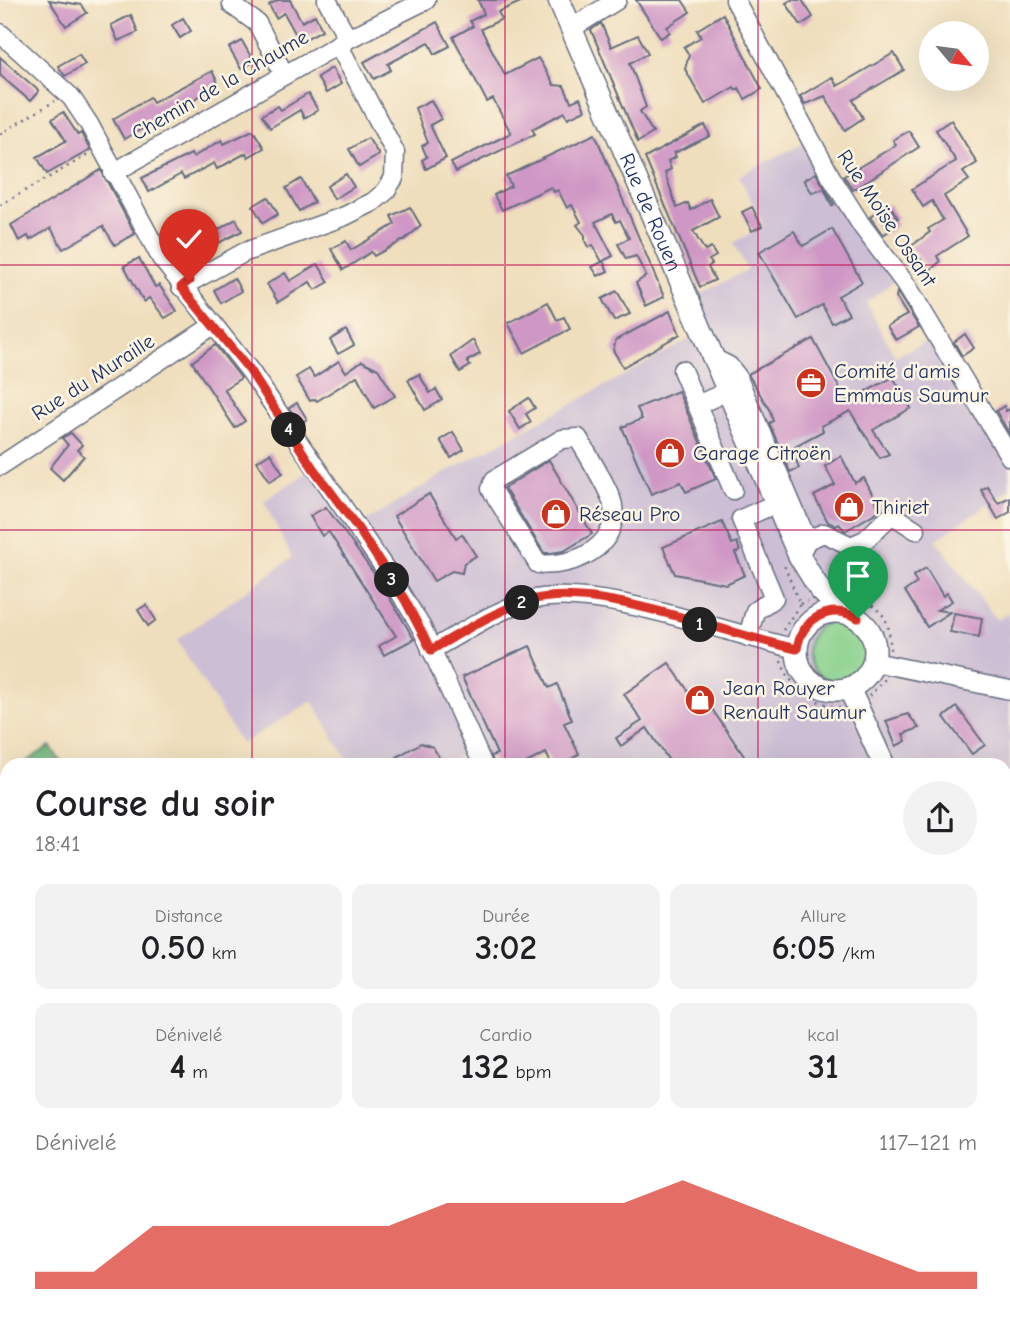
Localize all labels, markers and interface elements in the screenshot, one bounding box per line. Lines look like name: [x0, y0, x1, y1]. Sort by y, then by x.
north arrow: [919, 21, 989, 91]
map controls: [919, 21, 989, 91]
street label: Chemin de la Chaume: [127, 25, 313, 145]
street label: Rue Moïse Ossant: [832, 145, 942, 292]
street label: Rue de Rouen: [615, 150, 686, 275]
pin: [159, 209, 219, 281]
icon: check: [170, 220, 208, 258]
street label: Rue du Muraille: [27, 328, 159, 426]
place label: Comité d'amis Emmaüs Saumur: [834, 359, 989, 407]
office icon: Comité d'amis Emmaüs Saumur: [794, 366, 828, 400]
pin: 4: [272, 412, 306, 448]
text: 4: [284, 418, 293, 440]
shop icon: Garage Citroën: [653, 436, 687, 470]
place label: Garage Citroën: [693, 441, 831, 465]
shop icon: Thiriet: [832, 490, 866, 524]
place label: Thiriet: [872, 495, 930, 519]
shop icon: Réseau Pro: [539, 497, 573, 531]
place label: Réseau Pro: [579, 502, 680, 526]
pin: [828, 546, 888, 618]
icon: arrive: [839, 557, 877, 595]
pin: 3: [374, 562, 410, 598]
text: 3: [387, 568, 396, 590]
pin: 2: [504, 586, 540, 620]
text: 2: [517, 591, 526, 613]
pin: 1: [682, 608, 718, 642]
text: 1: [696, 613, 703, 635]
place label: Jean Rouyer Renault Saumur: [723, 676, 867, 724]
shop icon: Jean Rouyer Renault Saumur: [683, 683, 717, 717]
button: share: [903, 781, 977, 855]
text: Course du soir: [35, 782, 274, 826]
text: 18:41: [35, 830, 80, 857]
text: Distance: [155, 905, 223, 927]
text: Durée: [482, 905, 530, 927]
text: Allure: [800, 905, 846, 927]
text: 0.50: [141, 927, 206, 968]
text: 3:02: [475, 927, 537, 968]
text: 6:05: [771, 927, 836, 968]
text: km: [206, 942, 237, 964]
text: /km: [836, 942, 875, 964]
text: Dénivelé: [155, 1024, 222, 1046]
text: Cardio: [480, 1024, 532, 1046]
text: kcal: [807, 1024, 839, 1046]
text: 4: [169, 1046, 186, 1087]
text: 132: [461, 1046, 509, 1087]
text: 31: [808, 1046, 839, 1087]
text: m: [186, 1061, 208, 1083]
text: bpm: [509, 1061, 551, 1083]
text: Dénivelé: [35, 1129, 116, 1156]
text: 117–121 m: [879, 1129, 977, 1156]

